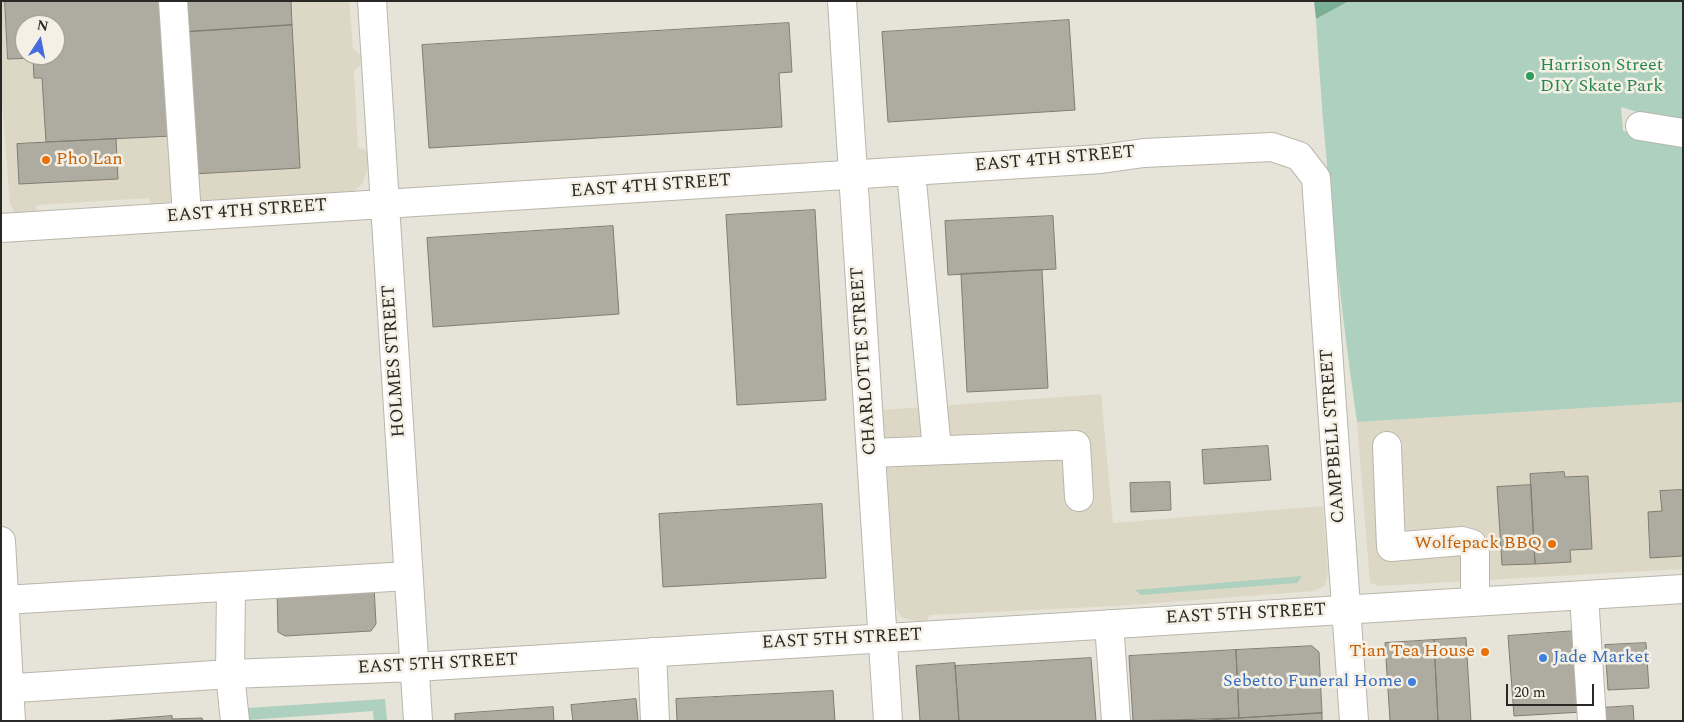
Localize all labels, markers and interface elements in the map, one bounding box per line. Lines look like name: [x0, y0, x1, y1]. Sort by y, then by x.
text: N: [35, 14, 50, 37]
north arrow: [15, 15, 65, 65]
place label: Harrison Street DIY Skate Park: [1540, 55, 1663, 98]
marker: Harrison Street DIY Skate Park: [1524, 70, 1536, 82]
street label: EAST 4TH STREET: [974, 142, 1136, 178]
place label: Pho Lan: [56, 149, 123, 171]
marker: Pho Lan: [40, 154, 52, 166]
street label: EAST 4TH STREET: [570, 171, 732, 203]
street label: EAST 4TH STREET: [166, 196, 328, 228]
street label: CHARLOTTE STREET: [848, 266, 882, 456]
street label: HOLMES STREET: [379, 284, 411, 438]
street label: CAMPBELL STREET: [1317, 348, 1351, 524]
place label: Wolfepack BBQ: [1414, 533, 1542, 555]
marker: Wolfepack BBQ: [1546, 538, 1558, 550]
street label: EAST 5TH STREET: [1165, 600, 1327, 630]
street label: EAST 5TH STREET: [761, 625, 923, 655]
place label: Tian Tea House: [1349, 641, 1475, 663]
marker: Tian Tea House: [1479, 646, 1491, 658]
place label: Jade Market: [1553, 647, 1650, 669]
street label: EAST 5TH STREET: [357, 650, 519, 680]
marker: Jade Market: [1537, 652, 1549, 664]
place label: Sebetto Funeral Home: [1223, 671, 1402, 693]
scale bar: [1509, 674, 1596, 706]
marker: Sebetto Funeral Home: [1406, 676, 1418, 688]
text: 20 m: [1514, 681, 1546, 704]

